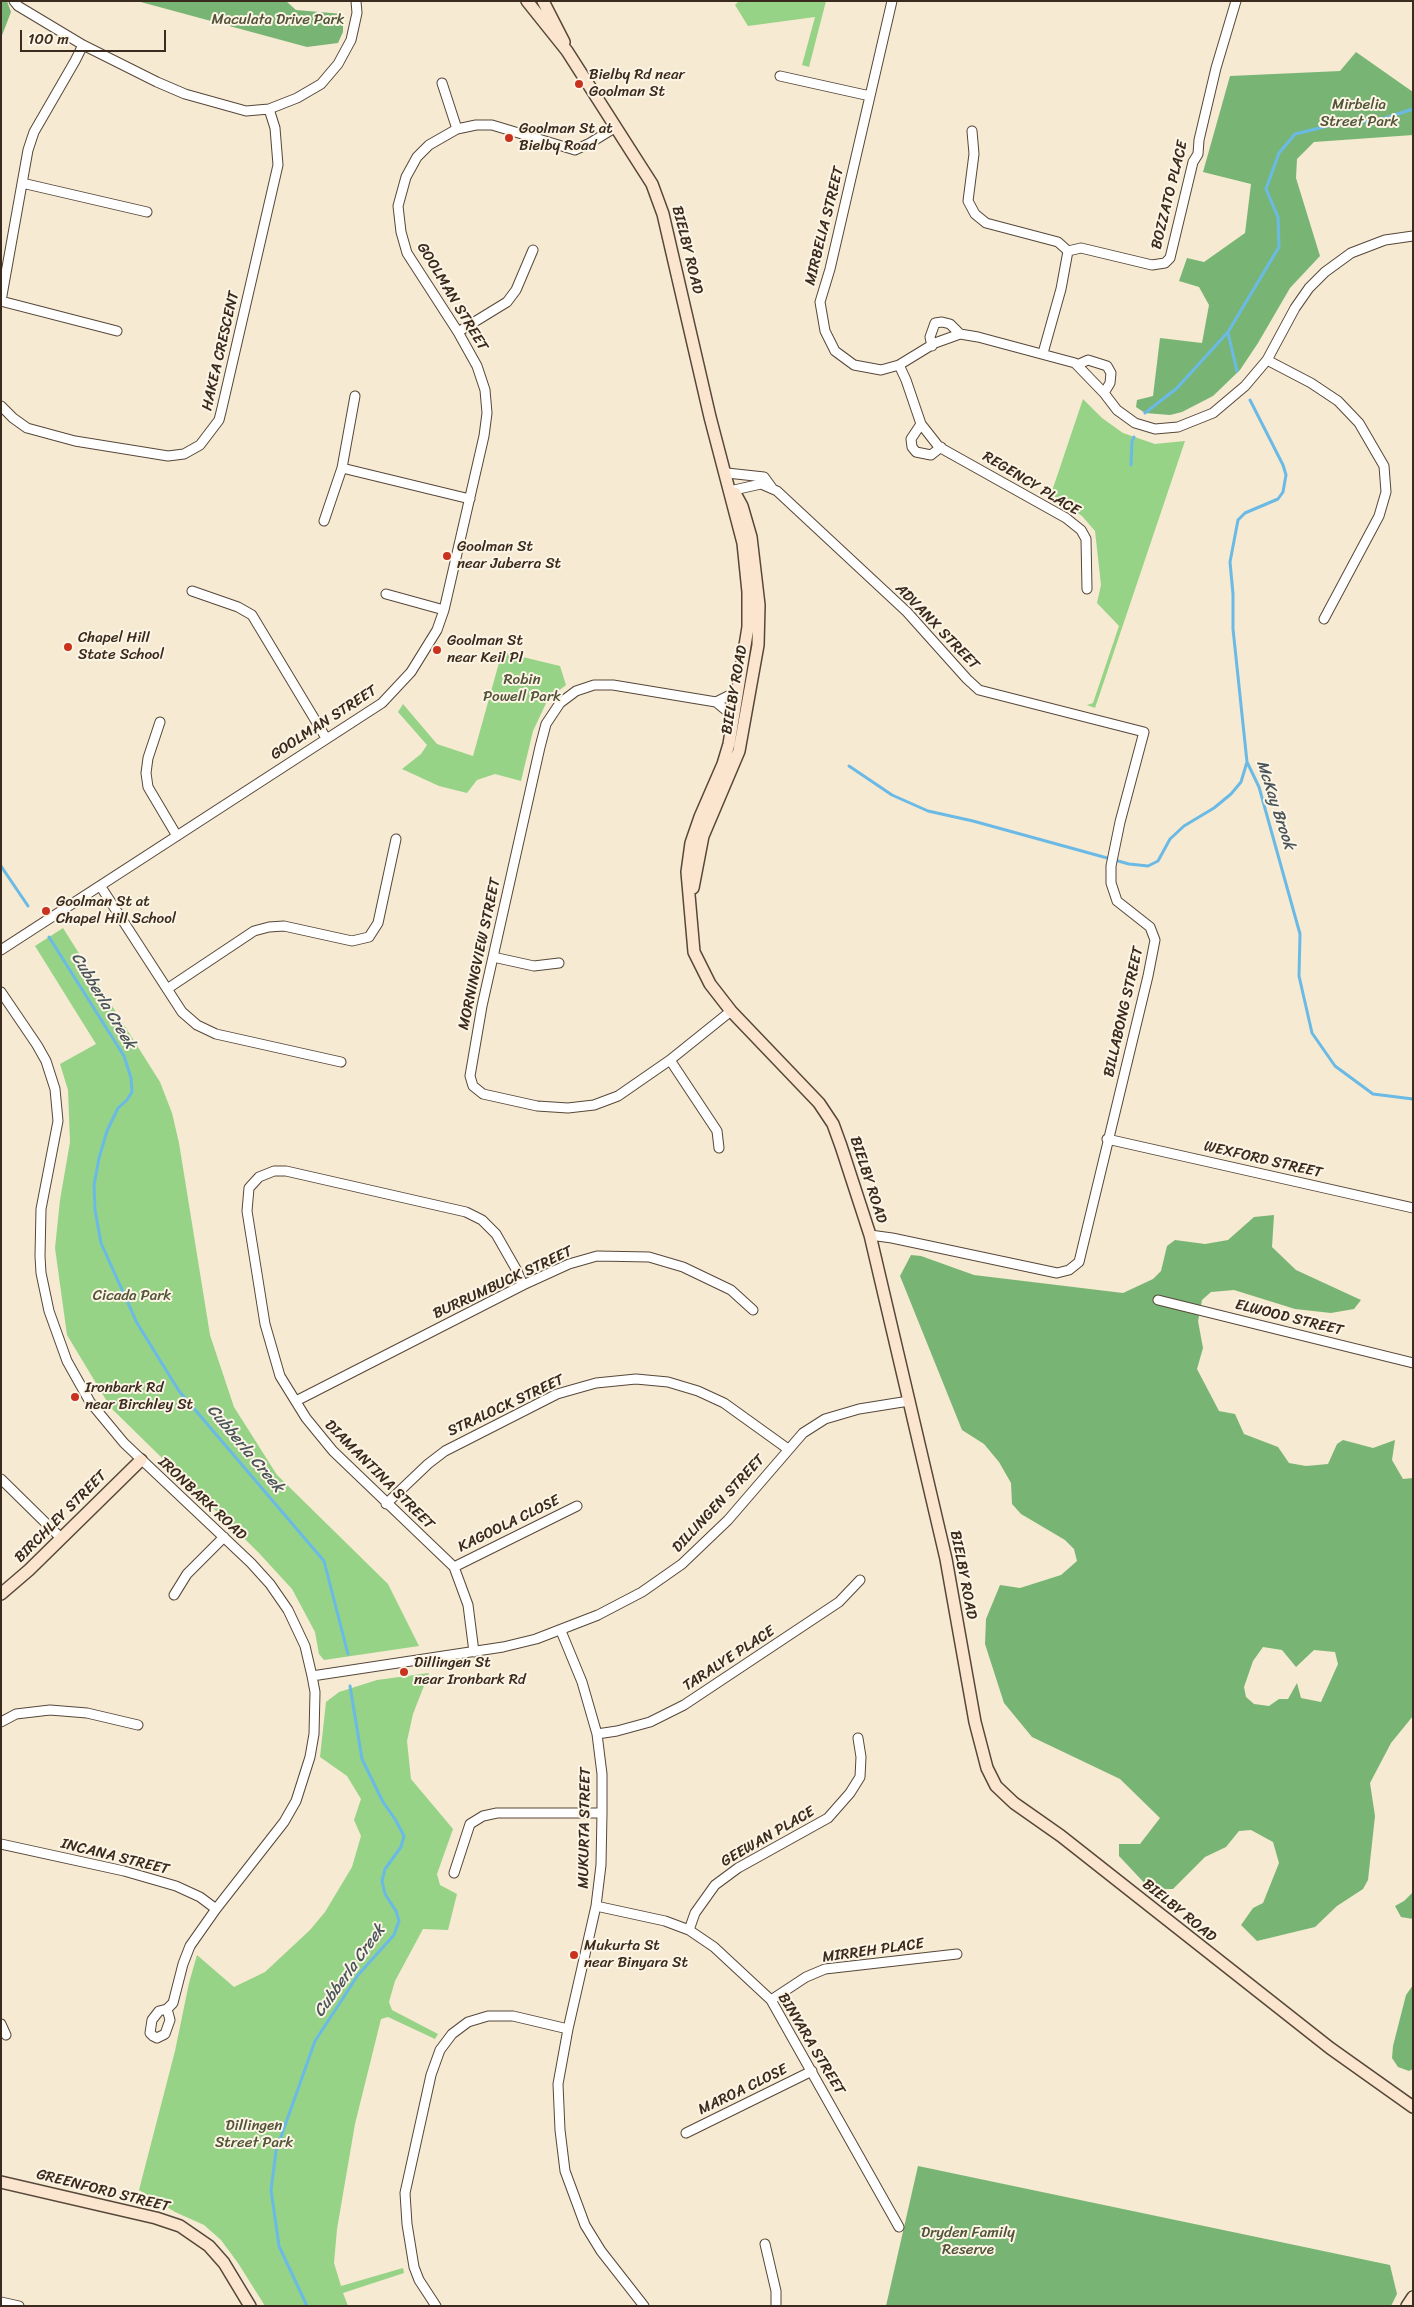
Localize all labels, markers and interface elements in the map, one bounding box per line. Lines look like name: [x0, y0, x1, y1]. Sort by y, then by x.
park label: Maculata Drive Park: [211, 11, 345, 29]
scale bar: [22, 20, 169, 52]
text: 100 m: [28, 26, 69, 52]
place label: Bielby Rd near Goolman St: [589, 66, 685, 101]
marker: Bielby Rd near Goolman St: [573, 78, 585, 90]
park label: Mirbelia Street Park: [1320, 96, 1398, 131]
place label: Goolman St at Bielby Road: [519, 120, 613, 155]
marker: Goolman St at Bielby Road: [503, 132, 515, 144]
street label: BOZZATO PLACE: [1148, 139, 1192, 251]
street label: MIRBELIA STREET: [802, 165, 848, 287]
street label: BIELBY ROAD: [667, 204, 707, 296]
street label: GOOLMAN STREET: [413, 240, 491, 354]
street label: HAKEA CRESCENT: [199, 290, 243, 412]
street label: REGENCY PLACE: [979, 448, 1083, 520]
place label: Goolman St near Juberra St: [457, 538, 561, 573]
marker: Goolman St near Juberra St: [441, 550, 453, 562]
street label: ADVANX STREET: [891, 580, 983, 674]
place label: Chapel Hill State School: [78, 629, 164, 664]
place label: Goolman St near Keil Pl: [447, 632, 523, 667]
marker: Chapel Hill State School: [62, 641, 74, 653]
marker: Goolman St near Keil Pl: [431, 644, 443, 656]
street label: BIELBY ROAD: [718, 644, 752, 736]
park label: Robin Powell Park: [483, 671, 561, 706]
street label: GOOLMAN STREET: [267, 682, 381, 764]
water label: McKay Brook: [1252, 758, 1298, 852]
street label: MORNINGVIEW STREET: [455, 877, 505, 1031]
place label: Goolman St at Chapel Hill School: [56, 893, 176, 928]
marker: Goolman St at Chapel Hill School: [40, 905, 52, 917]
street label: BILLABONG STREET: [1100, 945, 1148, 1079]
water label: Cubberla Creek: [67, 949, 139, 1053]
street label: BIELBY ROAD: [846, 1134, 890, 1226]
street label: WEXFORD STREET: [1202, 1138, 1324, 1182]
street label: BURRUMBUCK STREET: [430, 1243, 576, 1323]
park label: Cicada Park: [93, 1287, 171, 1305]
street label: ELWOOD STREET: [1233, 1296, 1345, 1340]
street label: STRALOCK STREET: [445, 1371, 567, 1441]
place label: Ironbark Rd near Birchley St: [85, 1379, 193, 1414]
marker: Ironbark Rd near Birchley St: [69, 1391, 81, 1403]
water label: Cubberla Creek: [203, 1401, 287, 1497]
street label: DIAMANTINA STREET: [320, 1416, 438, 1534]
street label: DILLINGEN STREET: [669, 1451, 769, 1557]
street label: IRONBARK ROAD: [154, 1453, 250, 1545]
street label: BIRCHLEY STREET: [11, 1467, 111, 1567]
street label: KAGOOLA CLOSE: [455, 1492, 563, 1556]
street label: BIELBY ROAD: [946, 1529, 980, 1621]
street label: TARALYE PLACE: [680, 1623, 778, 1695]
place label: Dillingen St near Ironbark Rd: [414, 1654, 526, 1689]
marker: Dillingen St near Ironbark Rd: [398, 1666, 410, 1678]
street label: MUKURTA STREET: [575, 1767, 595, 1889]
street label: GEEWAN PLACE: [718, 1803, 818, 1871]
street label: INCANA STREET: [59, 1835, 171, 1879]
street label: BIELBY ROAD: [1138, 1876, 1220, 1946]
water label: Cubberla Creek: [310, 1921, 390, 2021]
street label: MIRREH PLACE: [821, 1935, 925, 1967]
place label: Mukurta St near Binyara St: [584, 1937, 688, 1972]
marker: Mukurta St near Binyara St: [568, 1949, 580, 1961]
street label: BINYARA STREET: [774, 1990, 848, 2098]
street label: MAROA CLOSE: [696, 2061, 790, 2119]
park label: Dillingen Street Park: [215, 2117, 293, 2152]
street label: GREENFORD STREET: [34, 2166, 172, 2216]
park label: Dryden Family Reserve: [921, 2224, 1015, 2259]

